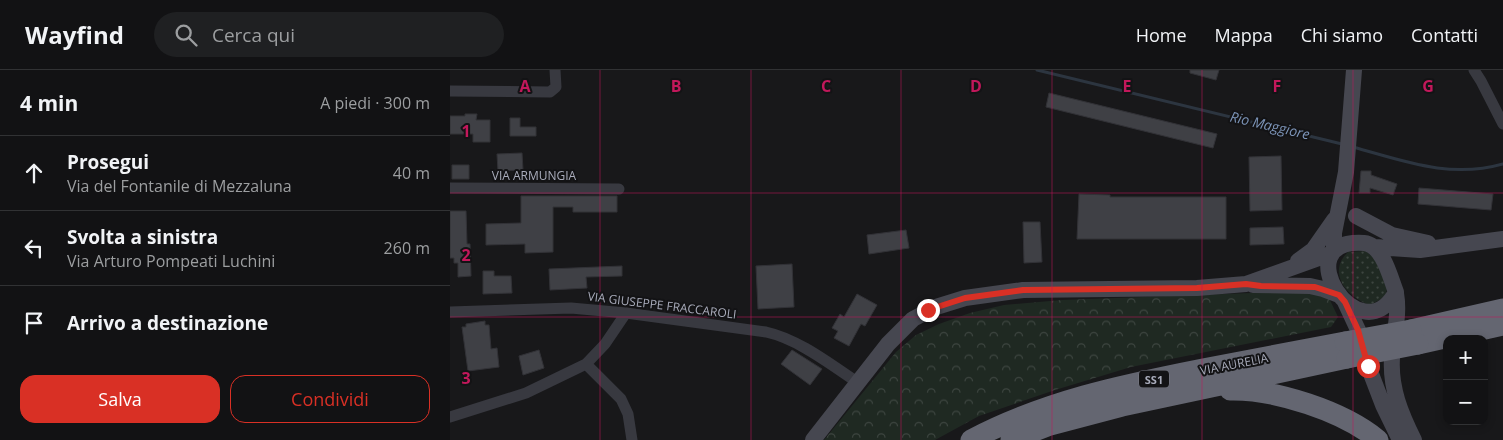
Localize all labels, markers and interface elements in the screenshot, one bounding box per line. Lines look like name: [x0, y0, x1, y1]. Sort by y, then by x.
search box: [154, 12, 504, 57]
text: Wayfind: [25, 18, 124, 51]
icon: search: [172, 21, 200, 49]
text: Cerca qui: [212, 22, 295, 48]
text: Home: [1136, 23, 1187, 47]
text: Mappa: [1215, 23, 1273, 47]
text: Chi siamo: [1301, 23, 1383, 47]
text: Contatti: [1411, 23, 1478, 47]
text: A: [519, 75, 531, 97]
text: B: [671, 75, 681, 97]
text: C: [821, 75, 831, 97]
text: D: [970, 75, 982, 97]
text: E: [1123, 75, 1132, 97]
text: F: [1273, 75, 1281, 97]
text: G: [1422, 75, 1434, 97]
text: 4 min: [20, 89, 78, 117]
text: A piedi · 300 m: [320, 92, 430, 114]
water label: Rio Maggiore: [1228, 107, 1312, 143]
text: 1: [461, 120, 471, 142]
text: Prosegui: [67, 149, 149, 175]
icon: ahead: [20, 159, 48, 187]
text: 40 m: [393, 162, 430, 184]
street label: VIA ARMUNGIA: [492, 167, 577, 184]
text: Via del Fontanile di Mezzaluna: [67, 175, 292, 197]
text: Svolta a sinistra: [67, 224, 218, 250]
icon: left: [20, 234, 48, 262]
text: 260 m: [384, 237, 430, 259]
text: 2: [461, 244, 471, 266]
text: Via Arturo Pompeati Luchini: [67, 250, 275, 272]
street label: VIA GIUSEPPE FRACCAROLI: [587, 287, 737, 323]
route end: [917, 299, 940, 322]
icon: arrive: [20, 309, 48, 337]
text: Arrivo a destinazione: [67, 310, 268, 336]
map controls: [1443, 335, 1488, 425]
button: +: [1443, 335, 1488, 380]
street label: VIA AURELIA: [1199, 349, 1270, 379]
route start: [1357, 355, 1380, 378]
text: 3: [461, 367, 471, 389]
road number: SS1: [1139, 370, 1169, 388]
button: Salva: [20, 375, 220, 423]
button: Condividi: [230, 375, 430, 423]
button: −: [1443, 380, 1488, 425]

